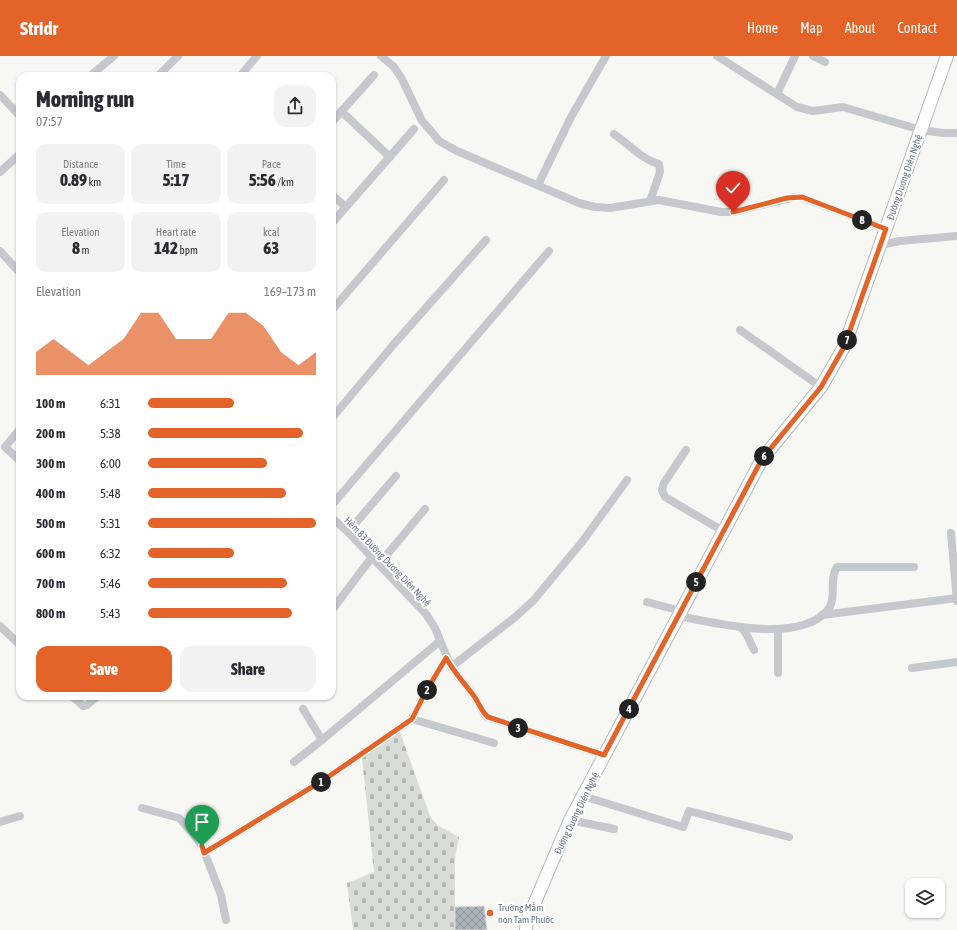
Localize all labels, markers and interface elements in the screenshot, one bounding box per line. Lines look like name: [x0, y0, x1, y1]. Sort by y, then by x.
text: Stridr: [20, 17, 58, 39]
text: Home: [747, 20, 778, 36]
text: Map: [800, 20, 823, 36]
text: About: [845, 20, 876, 36]
text: Contact: [898, 20, 937, 36]
button: share: [274, 85, 316, 127]
text: Morning run: [36, 86, 134, 112]
text: 07:57: [36, 114, 63, 129]
street label: Đường Duơng Diên Nghệ: [885, 133, 924, 221]
text: Distance: [63, 158, 98, 170]
text: Time: [166, 158, 186, 170]
text: Pace: [262, 158, 281, 170]
text: 0.89: [60, 170, 87, 190]
text: 5:17: [162, 170, 189, 190]
text: 5:56: [249, 170, 276, 190]
pin: [716, 171, 750, 212]
text: km: [87, 176, 101, 188]
text: /km: [276, 176, 294, 188]
icon: check: [722, 177, 744, 199]
pin: 8: [852, 210, 872, 230]
text: 8: [859, 214, 865, 226]
text: Elevation: [62, 226, 100, 238]
text: Heart rate: [156, 226, 196, 238]
text: kcal: [263, 226, 280, 238]
text: 8: [72, 238, 80, 258]
text: 142: [154, 238, 178, 258]
text: 63: [263, 238, 279, 258]
text: m: [80, 244, 89, 256]
text: bpm: [178, 244, 198, 256]
text: Elevation: [36, 284, 81, 299]
text: 169–173 m: [264, 284, 316, 299]
pin: 7: [837, 330, 857, 350]
text: 7: [844, 334, 850, 346]
text: 100 m: [36, 396, 65, 411]
text: 6:31: [100, 396, 121, 411]
text: 200 m: [36, 426, 65, 441]
text: 5:38: [100, 426, 121, 441]
pin: 6: [754, 446, 774, 466]
text: 6: [761, 450, 767, 462]
text: 300 m: [36, 456, 65, 471]
text: 6:00: [100, 456, 121, 471]
text: 400 m: [36, 486, 65, 501]
text: 5:48: [100, 486, 121, 501]
street label: Hẻm 83 Đường Dương Diên Nghệ: [342, 515, 433, 608]
text: 500 m: [36, 516, 65, 531]
text: 5:31: [100, 516, 121, 531]
text: 600 m: [36, 546, 65, 561]
text: 6:32: [100, 546, 121, 561]
pin: 5: [686, 572, 706, 592]
text: 700 m: [36, 576, 65, 591]
text: 5:46: [100, 576, 121, 591]
text: 5: [693, 576, 699, 588]
text: 800 m: [36, 606, 65, 621]
text: 5:43: [100, 606, 121, 621]
button: Save: [36, 646, 172, 692]
button: Share: [180, 646, 316, 692]
pin: 2: [417, 680, 437, 700]
text: 2: [424, 684, 430, 696]
pin: 4: [619, 699, 639, 719]
text: 4: [626, 703, 632, 715]
pin: 3: [508, 718, 528, 738]
text: 3: [515, 722, 521, 734]
street label: Đường Duơng Diên Nghệ: [552, 770, 601, 856]
pin: 1: [311, 772, 331, 792]
text: 1: [318, 776, 324, 788]
pin: [185, 805, 219, 846]
icon: arrive: [191, 811, 213, 833]
map controls: [905, 878, 945, 918]
button: layers: [905, 878, 945, 918]
place label: Trường Mầm non Tam Phước: [498, 902, 554, 925]
marker: Trường Mầm non Tam Phước: [485, 908, 495, 918]

